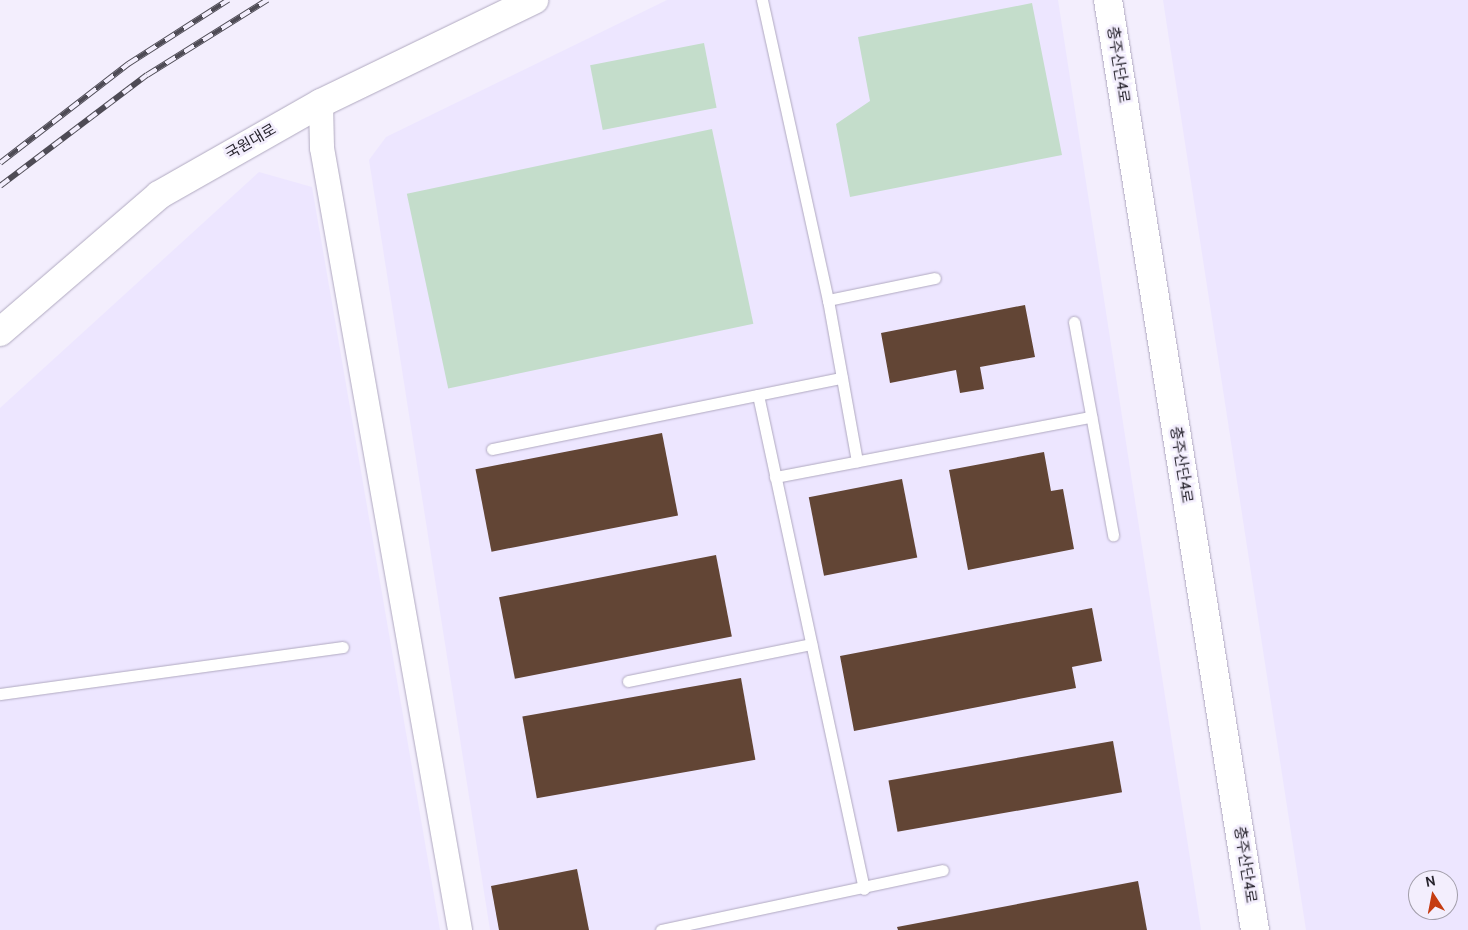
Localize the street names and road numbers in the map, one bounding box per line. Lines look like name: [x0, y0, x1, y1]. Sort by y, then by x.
street label: 충주산단4로: [1103, 25, 1133, 105]
street label: 국원대로: [223, 120, 279, 164]
street label: 충주산단4로: [1166, 425, 1196, 505]
street label: 충주산단4로: [1230, 825, 1260, 905]

